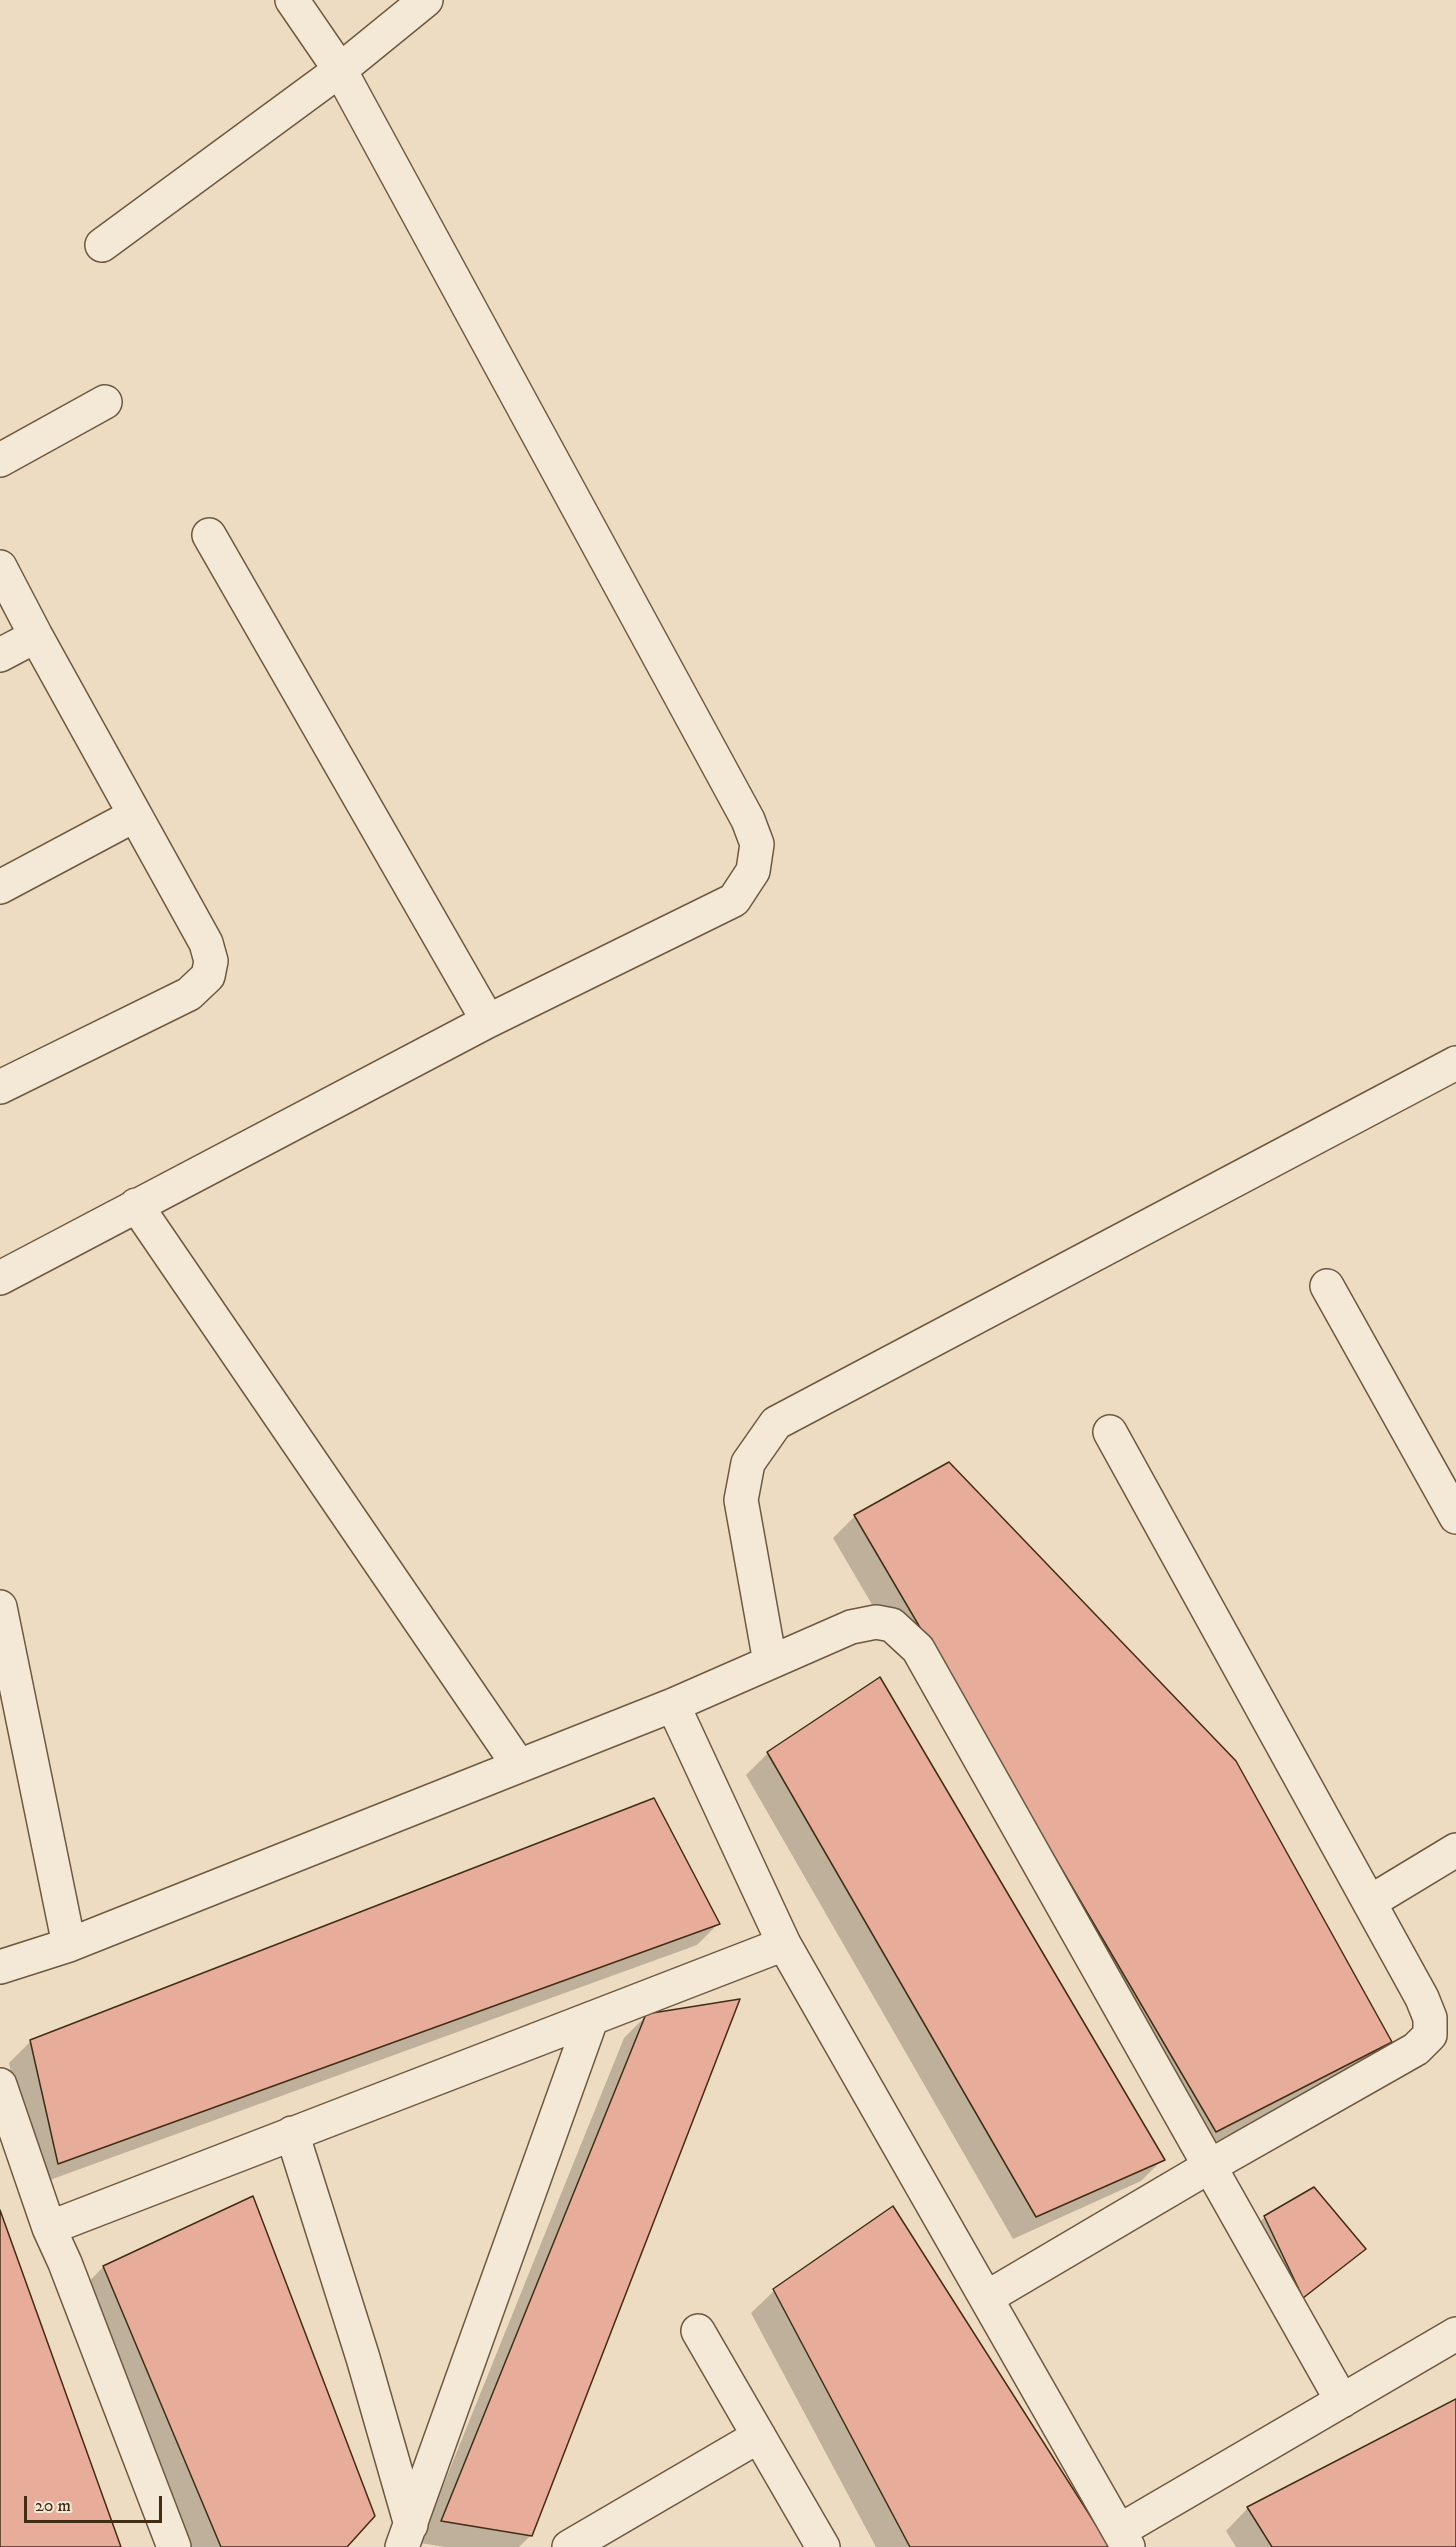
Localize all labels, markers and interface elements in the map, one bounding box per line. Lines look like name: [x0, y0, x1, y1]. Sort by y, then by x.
scale bar: [27, 2484, 165, 2522]
text: 20 m: [35, 2495, 71, 2517]

